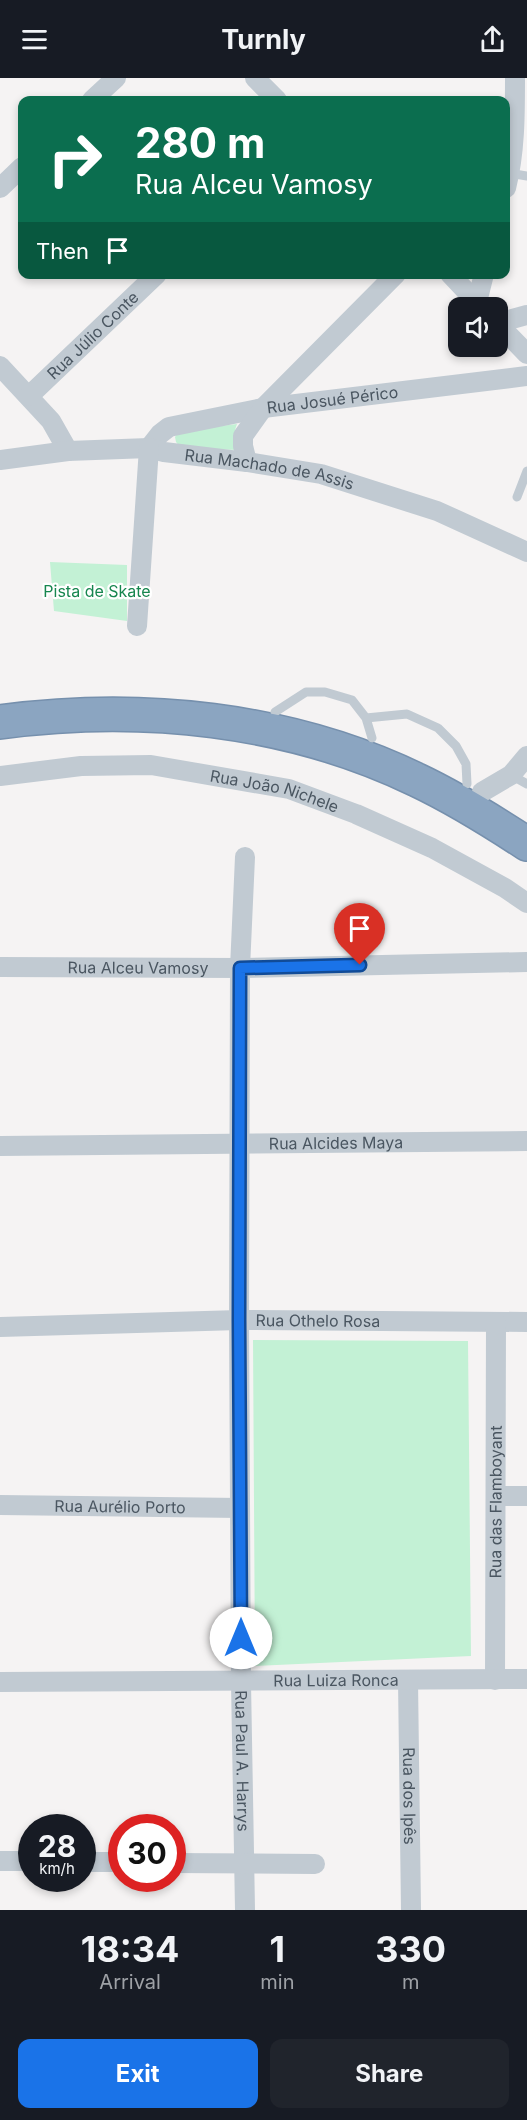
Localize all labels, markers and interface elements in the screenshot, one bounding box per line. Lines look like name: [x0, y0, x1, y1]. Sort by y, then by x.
icon: menu: [18, 23, 51, 56]
text: Turnly: [221, 23, 306, 56]
icon: share: [476, 23, 509, 56]
text: 280 m: [135, 117, 265, 168]
icon: right: [36, 120, 114, 198]
text: Rua Alceu Vamosy: [135, 168, 373, 201]
icon: arrive: [101, 234, 134, 267]
text: Then: [36, 238, 89, 264]
street label: Rua Júlio Conte: [43, 287, 143, 384]
map controls: [448, 297, 508, 357]
button: sound: [448, 297, 508, 357]
street label: Rua Josué Périco: [266, 382, 399, 417]
street label: Rua Machado de Assis: [183, 445, 357, 494]
park label: Pista de Skate: [43, 581, 151, 601]
street label: Rua João Nichele: [209, 765, 342, 817]
pin: [334, 903, 385, 965]
icon: arrive: [343, 912, 376, 945]
street label: Rua Alceu Vamosy: [68, 957, 208, 978]
street label: Rua Alcides Maya: [269, 1132, 403, 1153]
street label: Rua Othelo Rosa: [256, 1310, 380, 1331]
street label: Rua das Flamboyant: [485, 1425, 506, 1579]
street label: Rua Aurélio Porto: [54, 1496, 186, 1517]
position arrow: [209, 1606, 273, 1670]
street label: Rua Luiza Ronca: [273, 1670, 399, 1690]
street label: Rua Paul A. Harrys: [231, 1690, 254, 1832]
street label: Rua dos Ipês: [399, 1747, 420, 1845]
speed limit sign: 30: [108, 1814, 186, 1892]
text: 28: [38, 1828, 76, 1864]
text: km/h: [39, 1859, 75, 1878]
text: 18:34: [81, 1927, 179, 1971]
text: 1: [270, 1927, 285, 1971]
text: 330: [375, 1927, 446, 1971]
text: Arrival: [99, 1970, 161, 1994]
text: min: [260, 1970, 294, 1994]
text: m: [402, 1970, 419, 1994]
button: Exit: [18, 2039, 258, 2108]
button: Share: [270, 2039, 509, 2108]

